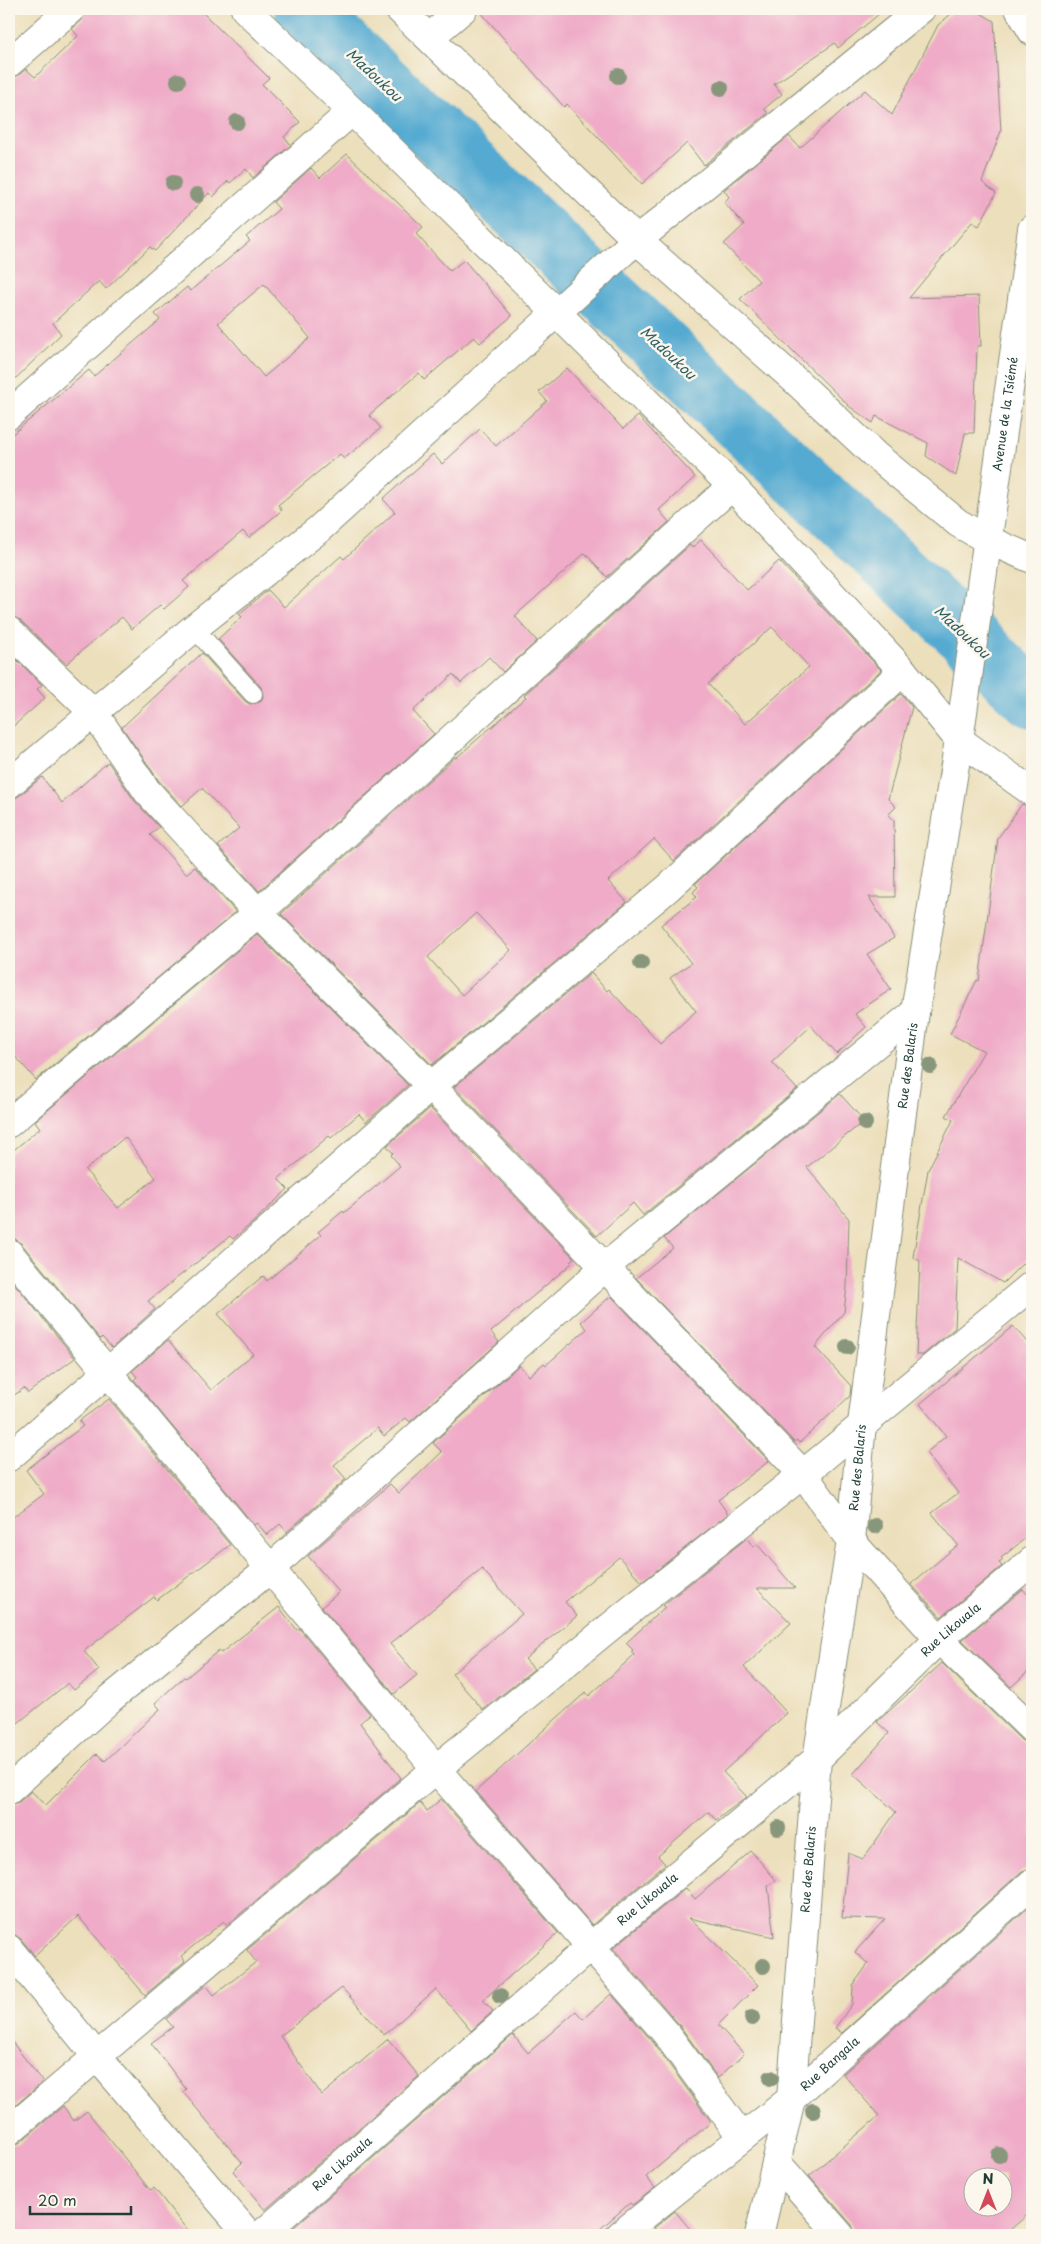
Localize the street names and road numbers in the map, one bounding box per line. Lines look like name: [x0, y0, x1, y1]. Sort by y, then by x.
street label: Avenue de la Tsiémé: [988, 355, 1022, 472]
street label: Rue des Balaris: [893, 1021, 922, 1110]
street label: Rue des Balaris: [844, 1423, 870, 1512]
street label: Rue Likouala: [916, 1598, 984, 1660]
street label: Rue des Balaris: [795, 1825, 820, 1913]
street label: Rue Likouala: [613, 1868, 682, 1929]
street label: Rue Bangala: [796, 2032, 863, 2095]
street label: Rue Likouala: [308, 2132, 376, 2194]

